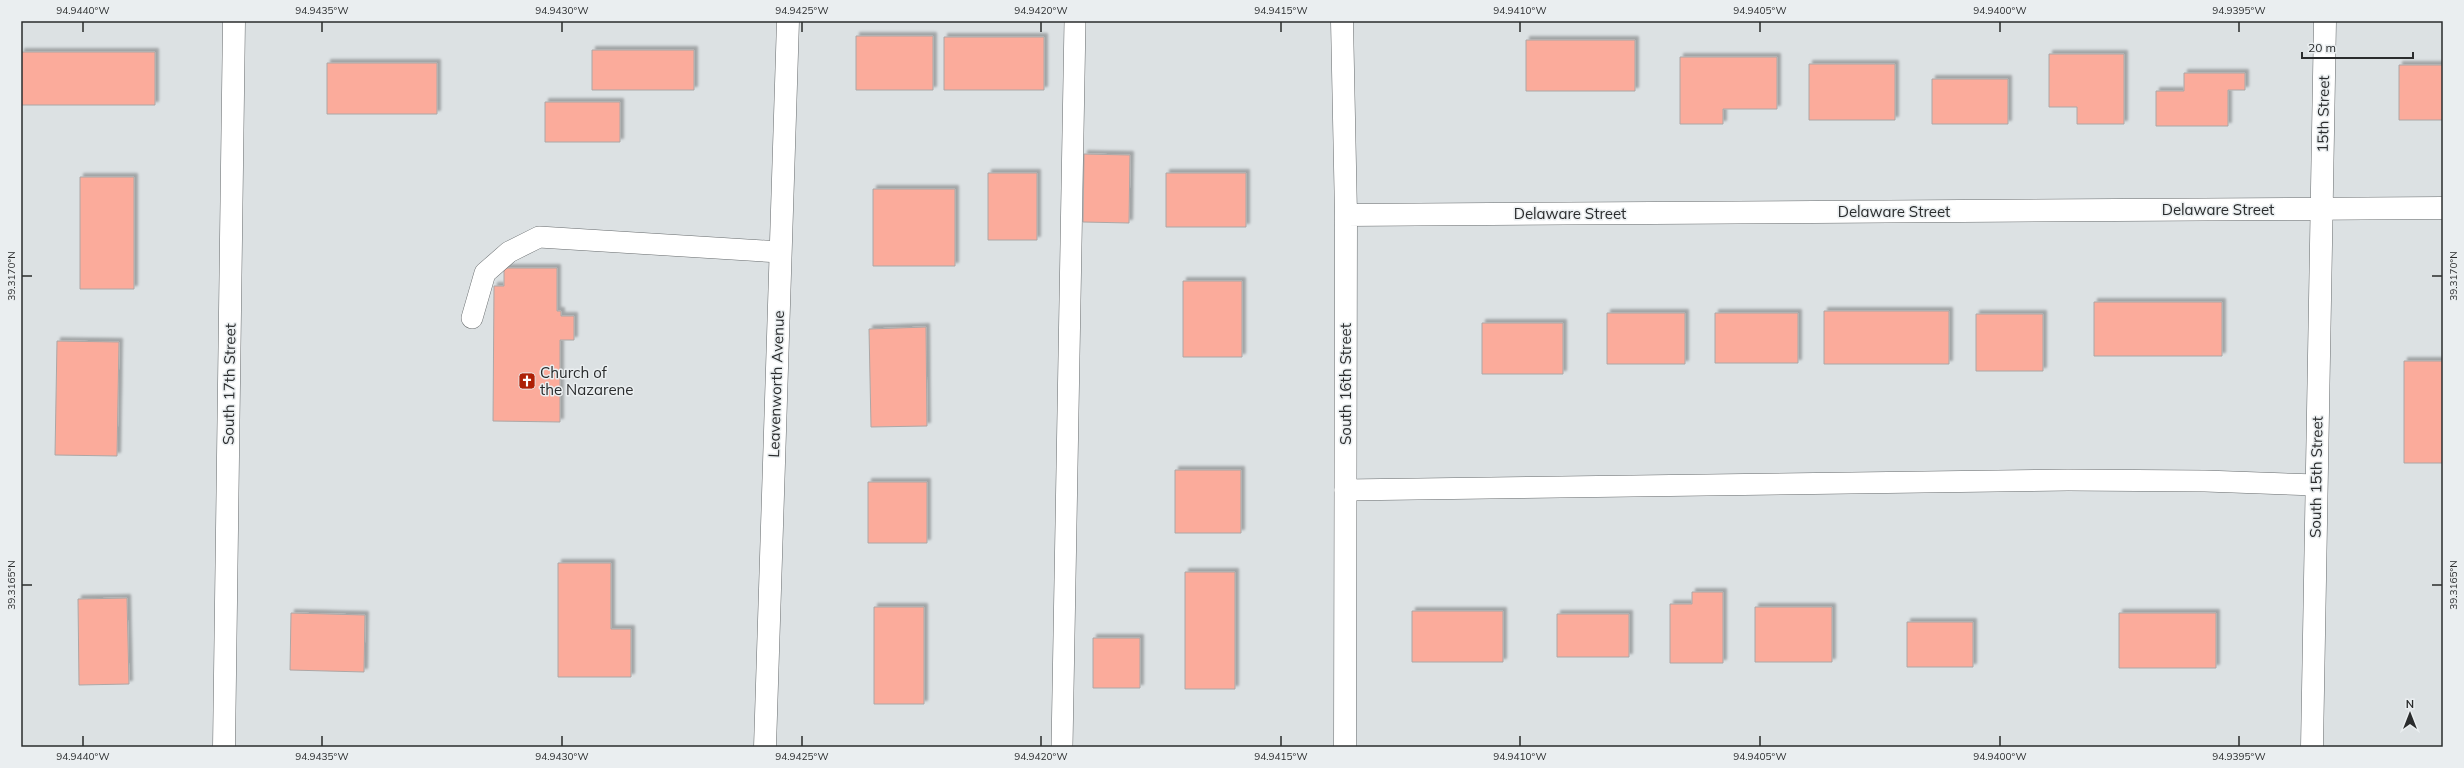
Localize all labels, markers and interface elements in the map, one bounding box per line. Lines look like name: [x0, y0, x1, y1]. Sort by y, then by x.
text: 94.9440°W: [56, 4, 110, 17]
text: 94.9435°W: [295, 4, 349, 17]
text: 94.9430°W: [535, 4, 589, 17]
text: 94.9425°W: [775, 4, 829, 17]
text: 94.9420°W: [1014, 4, 1068, 17]
text: 94.9415°W: [1254, 4, 1308, 17]
text: 94.9410°W: [1493, 4, 1547, 17]
text: 94.9405°W: [1733, 4, 1787, 17]
text: 94.9400°W: [1973, 4, 2027, 17]
text: 94.9395°W: [2212, 4, 2266, 17]
scale bar: [2302, 34, 2413, 60]
text: 20 m: [2308, 40, 2336, 55]
street label: 15th Street: [2313, 75, 2333, 153]
street label: Delaware Street: [2162, 200, 2274, 219]
street label: Delaware Street: [1838, 202, 1950, 221]
street label: Delaware Street: [1514, 204, 1626, 223]
text: 39.3170°N: [5, 251, 18, 301]
text: 39.3170°N: [2447, 251, 2460, 301]
street label: Leavenworth Avenue: [764, 310, 788, 458]
street label: South 17th Street: [218, 323, 240, 445]
street label: South 16th Street: [1336, 323, 1355, 445]
place label: Church of the Nazarene: [540, 363, 634, 399]
church icon: Church of the Nazarene: [517, 371, 537, 391]
street label: South 15th Street: [2305, 416, 2327, 538]
text: 39.3165°N: [5, 560, 18, 610]
text: 39.3165°N: [2447, 560, 2460, 610]
north arrow: [2390, 694, 2430, 734]
text: N: [2406, 697, 2414, 711]
text: 94.9440°W: [56, 750, 110, 763]
text: 94.9435°W: [295, 750, 349, 763]
text: 94.9430°W: [535, 750, 589, 763]
text: 94.9425°W: [775, 750, 829, 763]
text: 94.9420°W: [1014, 750, 1068, 763]
text: 94.9415°W: [1254, 750, 1308, 763]
text: 94.9410°W: [1493, 750, 1547, 763]
text: 94.9405°W: [1733, 750, 1787, 763]
text: 94.9400°W: [1973, 750, 2027, 763]
text: 94.9395°W: [2212, 750, 2266, 763]

